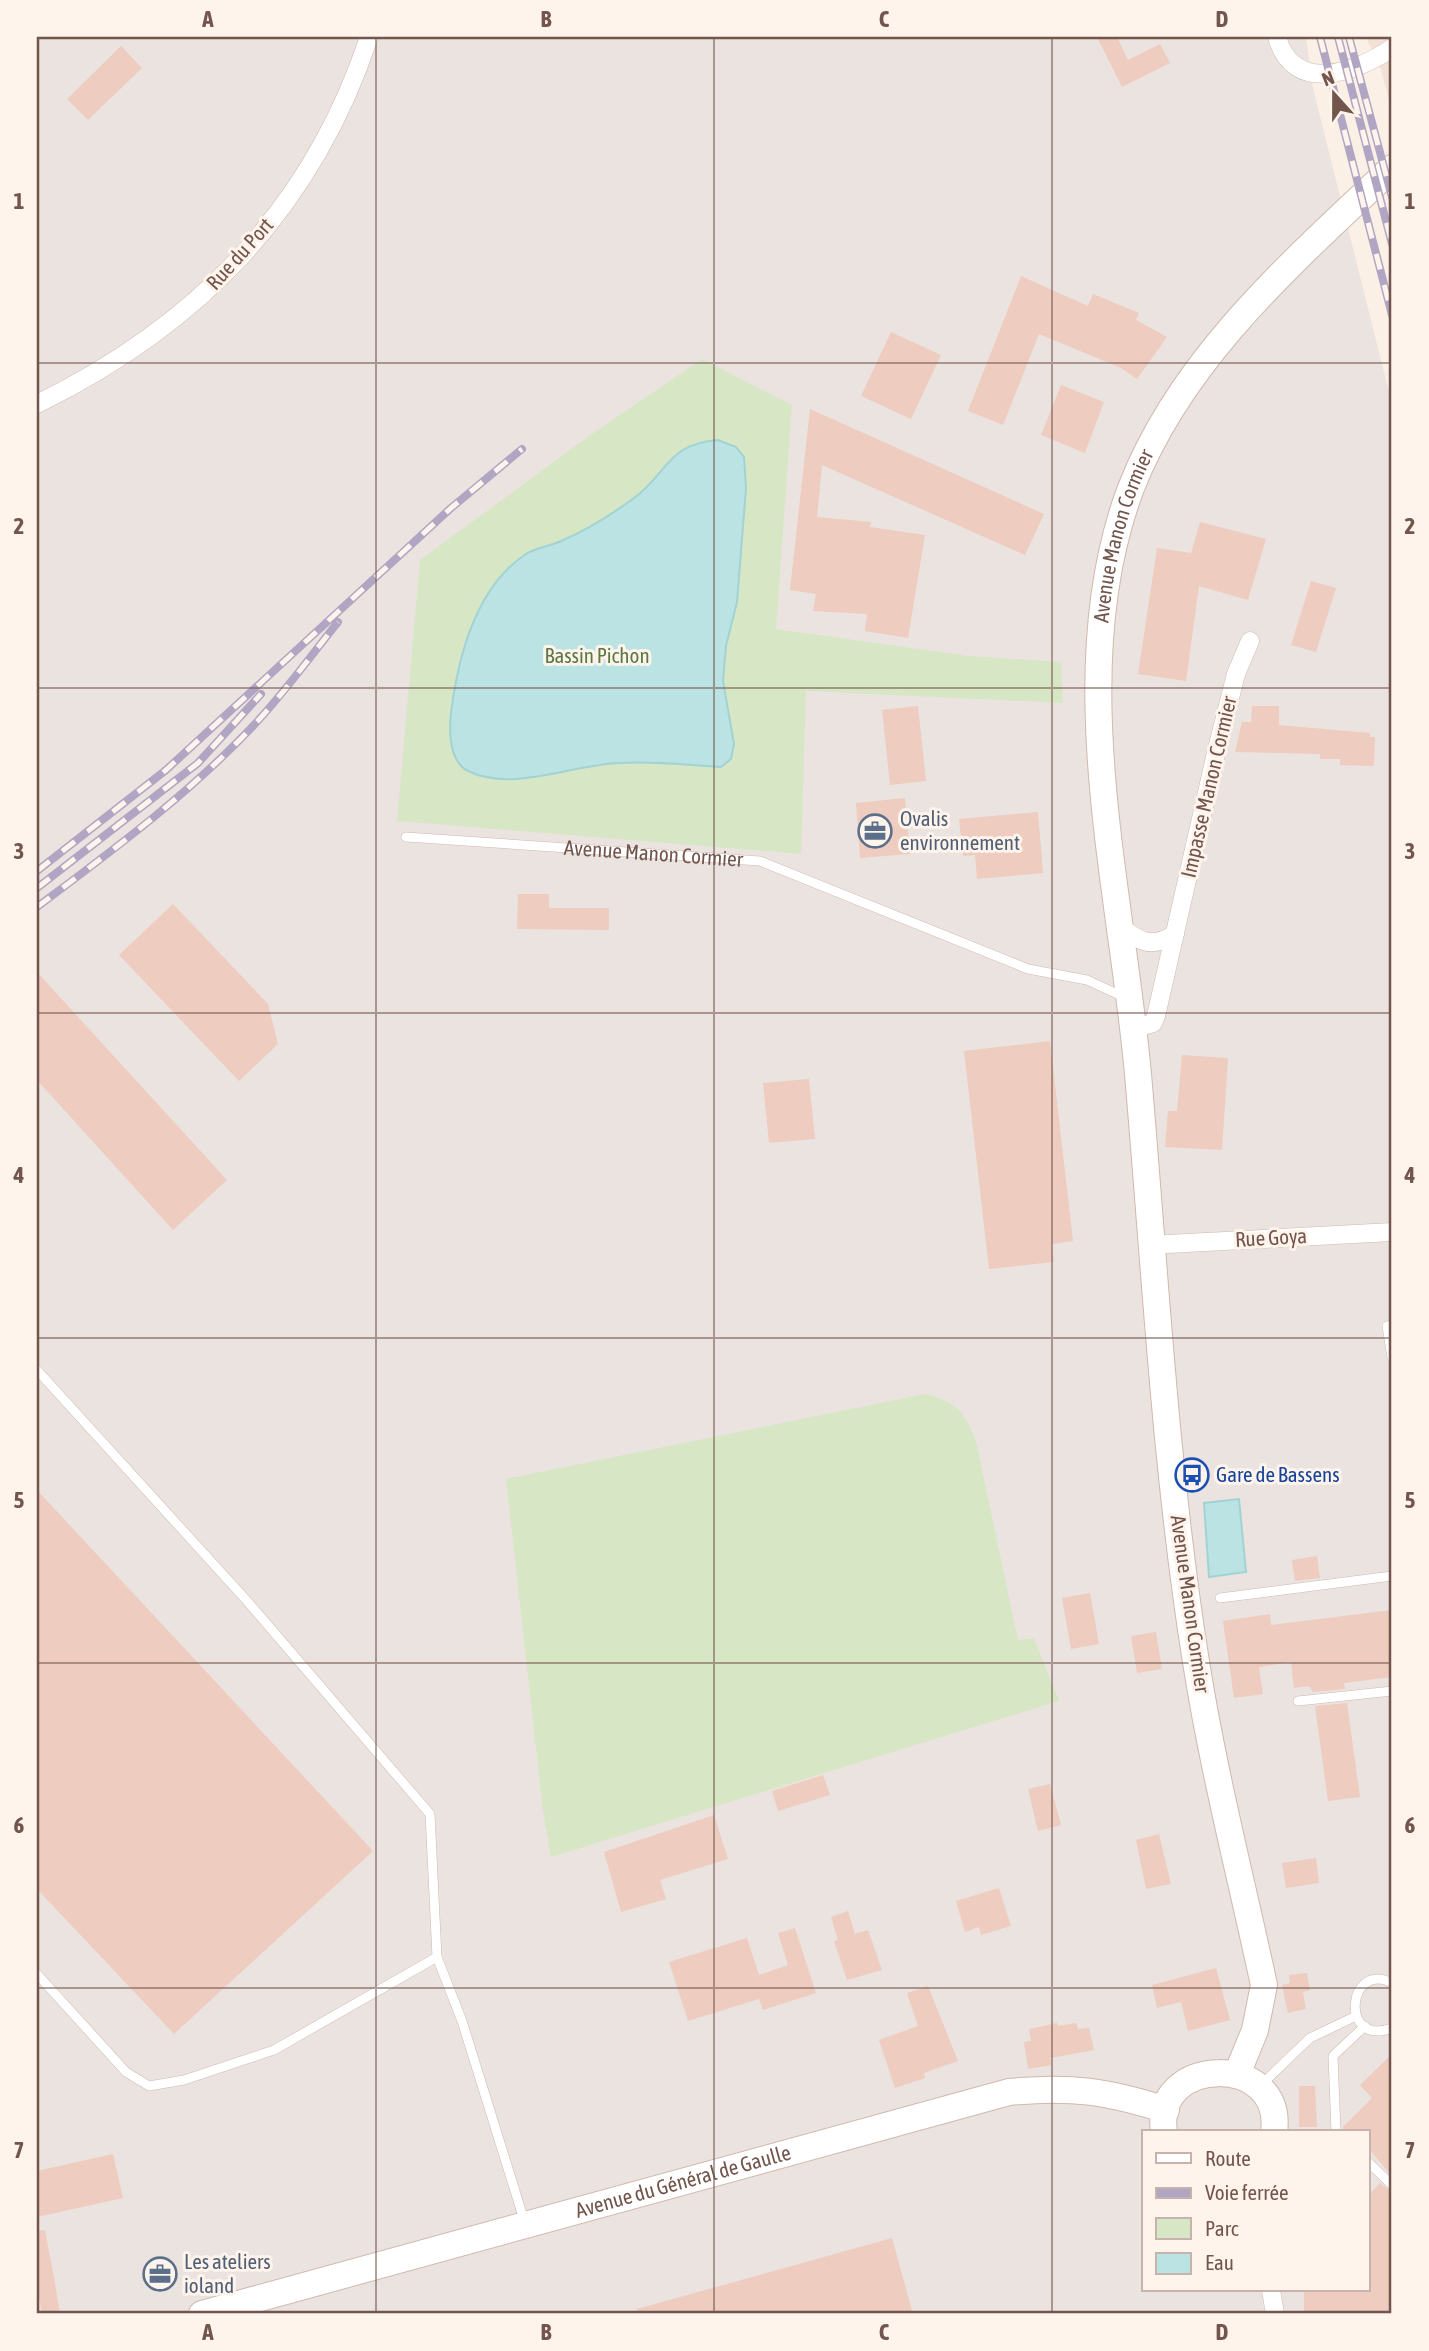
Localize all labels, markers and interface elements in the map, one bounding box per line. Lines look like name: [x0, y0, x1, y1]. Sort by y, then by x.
text: A: [201, 6, 214, 32]
text: B: [541, 6, 552, 32]
text: C: [879, 6, 890, 32]
text: D: [1216, 6, 1229, 32]
north arrow: [1300, 60, 1370, 130]
text: N: [1319, 66, 1337, 90]
text: 1: [14, 188, 25, 214]
text: 1: [1405, 188, 1416, 214]
street label: Rue du Port: [201, 213, 278, 294]
street label: Avenue Manon Cormier: [1088, 444, 1158, 624]
text: 2: [14, 513, 24, 539]
text: 2: [1405, 513, 1415, 539]
park label: Bassin Pichon: [544, 643, 650, 667]
street label: Impasse Manon Cormier: [1175, 693, 1241, 880]
place label: Ovalis environnement: [900, 806, 1020, 854]
office icon: Ovalis environnement: [856, 812, 894, 850]
street label: Avenue Manon Cormier: [563, 835, 745, 871]
text: 3: [14, 838, 24, 864]
text: 3: [1405, 838, 1415, 864]
text: 4: [13, 1162, 25, 1188]
text: 4: [1404, 1162, 1416, 1188]
street label: Rue Goya: [1234, 1223, 1308, 1251]
bus stop icon: Gare de Bassens: [1173, 1456, 1211, 1494]
place label: Gare de Bassens: [1216, 1462, 1340, 1486]
text: 5: [14, 1487, 25, 1513]
text: 5: [1405, 1487, 1416, 1513]
street label: Avenue Manon Cormier: [1167, 1513, 1215, 1695]
text: 6: [14, 1812, 25, 1838]
text: 6: [1405, 1812, 1416, 1838]
legend: [1142, 2130, 1370, 2292]
text: 7: [14, 2137, 24, 2163]
text: 7: [1405, 2137, 1415, 2163]
street label: Avenue du Général de Gaulle: [572, 2140, 793, 2222]
text: Route: [1205, 2146, 1251, 2170]
text: Voie ferrée: [1205, 2180, 1288, 2204]
text: Parc: [1205, 2216, 1239, 2240]
place label: Les ateliers ioland: [184, 2249, 271, 2297]
text: Eau: [1205, 2250, 1234, 2274]
office icon: Les ateliers ioland: [141, 2255, 179, 2293]
text: A: [201, 2319, 214, 2345]
text: B: [541, 2319, 552, 2345]
text: C: [879, 2319, 890, 2345]
text: D: [1216, 2319, 1229, 2345]

